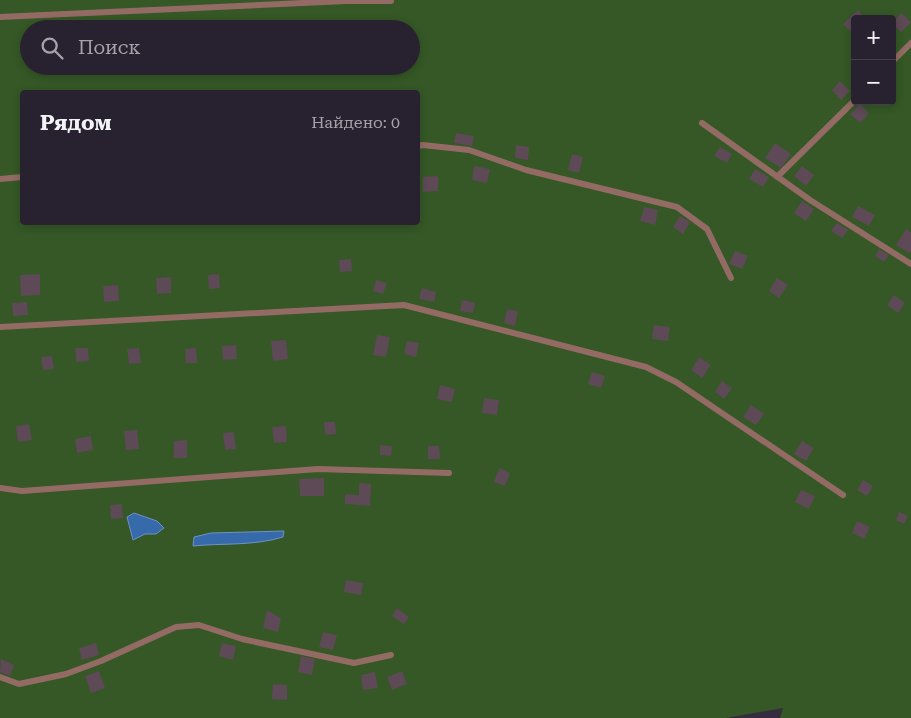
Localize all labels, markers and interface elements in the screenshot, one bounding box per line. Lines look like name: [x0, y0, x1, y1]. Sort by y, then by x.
map controls: [851, 15, 896, 105]
button: +: [851, 15, 896, 60]
search box: [20, 20, 420, 75]
icon: search: [38, 34, 66, 62]
text: Поиск: [78, 36, 141, 59]
button: −: [851, 60, 896, 105]
text: Рядом: [40, 111, 112, 135]
text: Найдено: 0: [311, 113, 400, 132]

